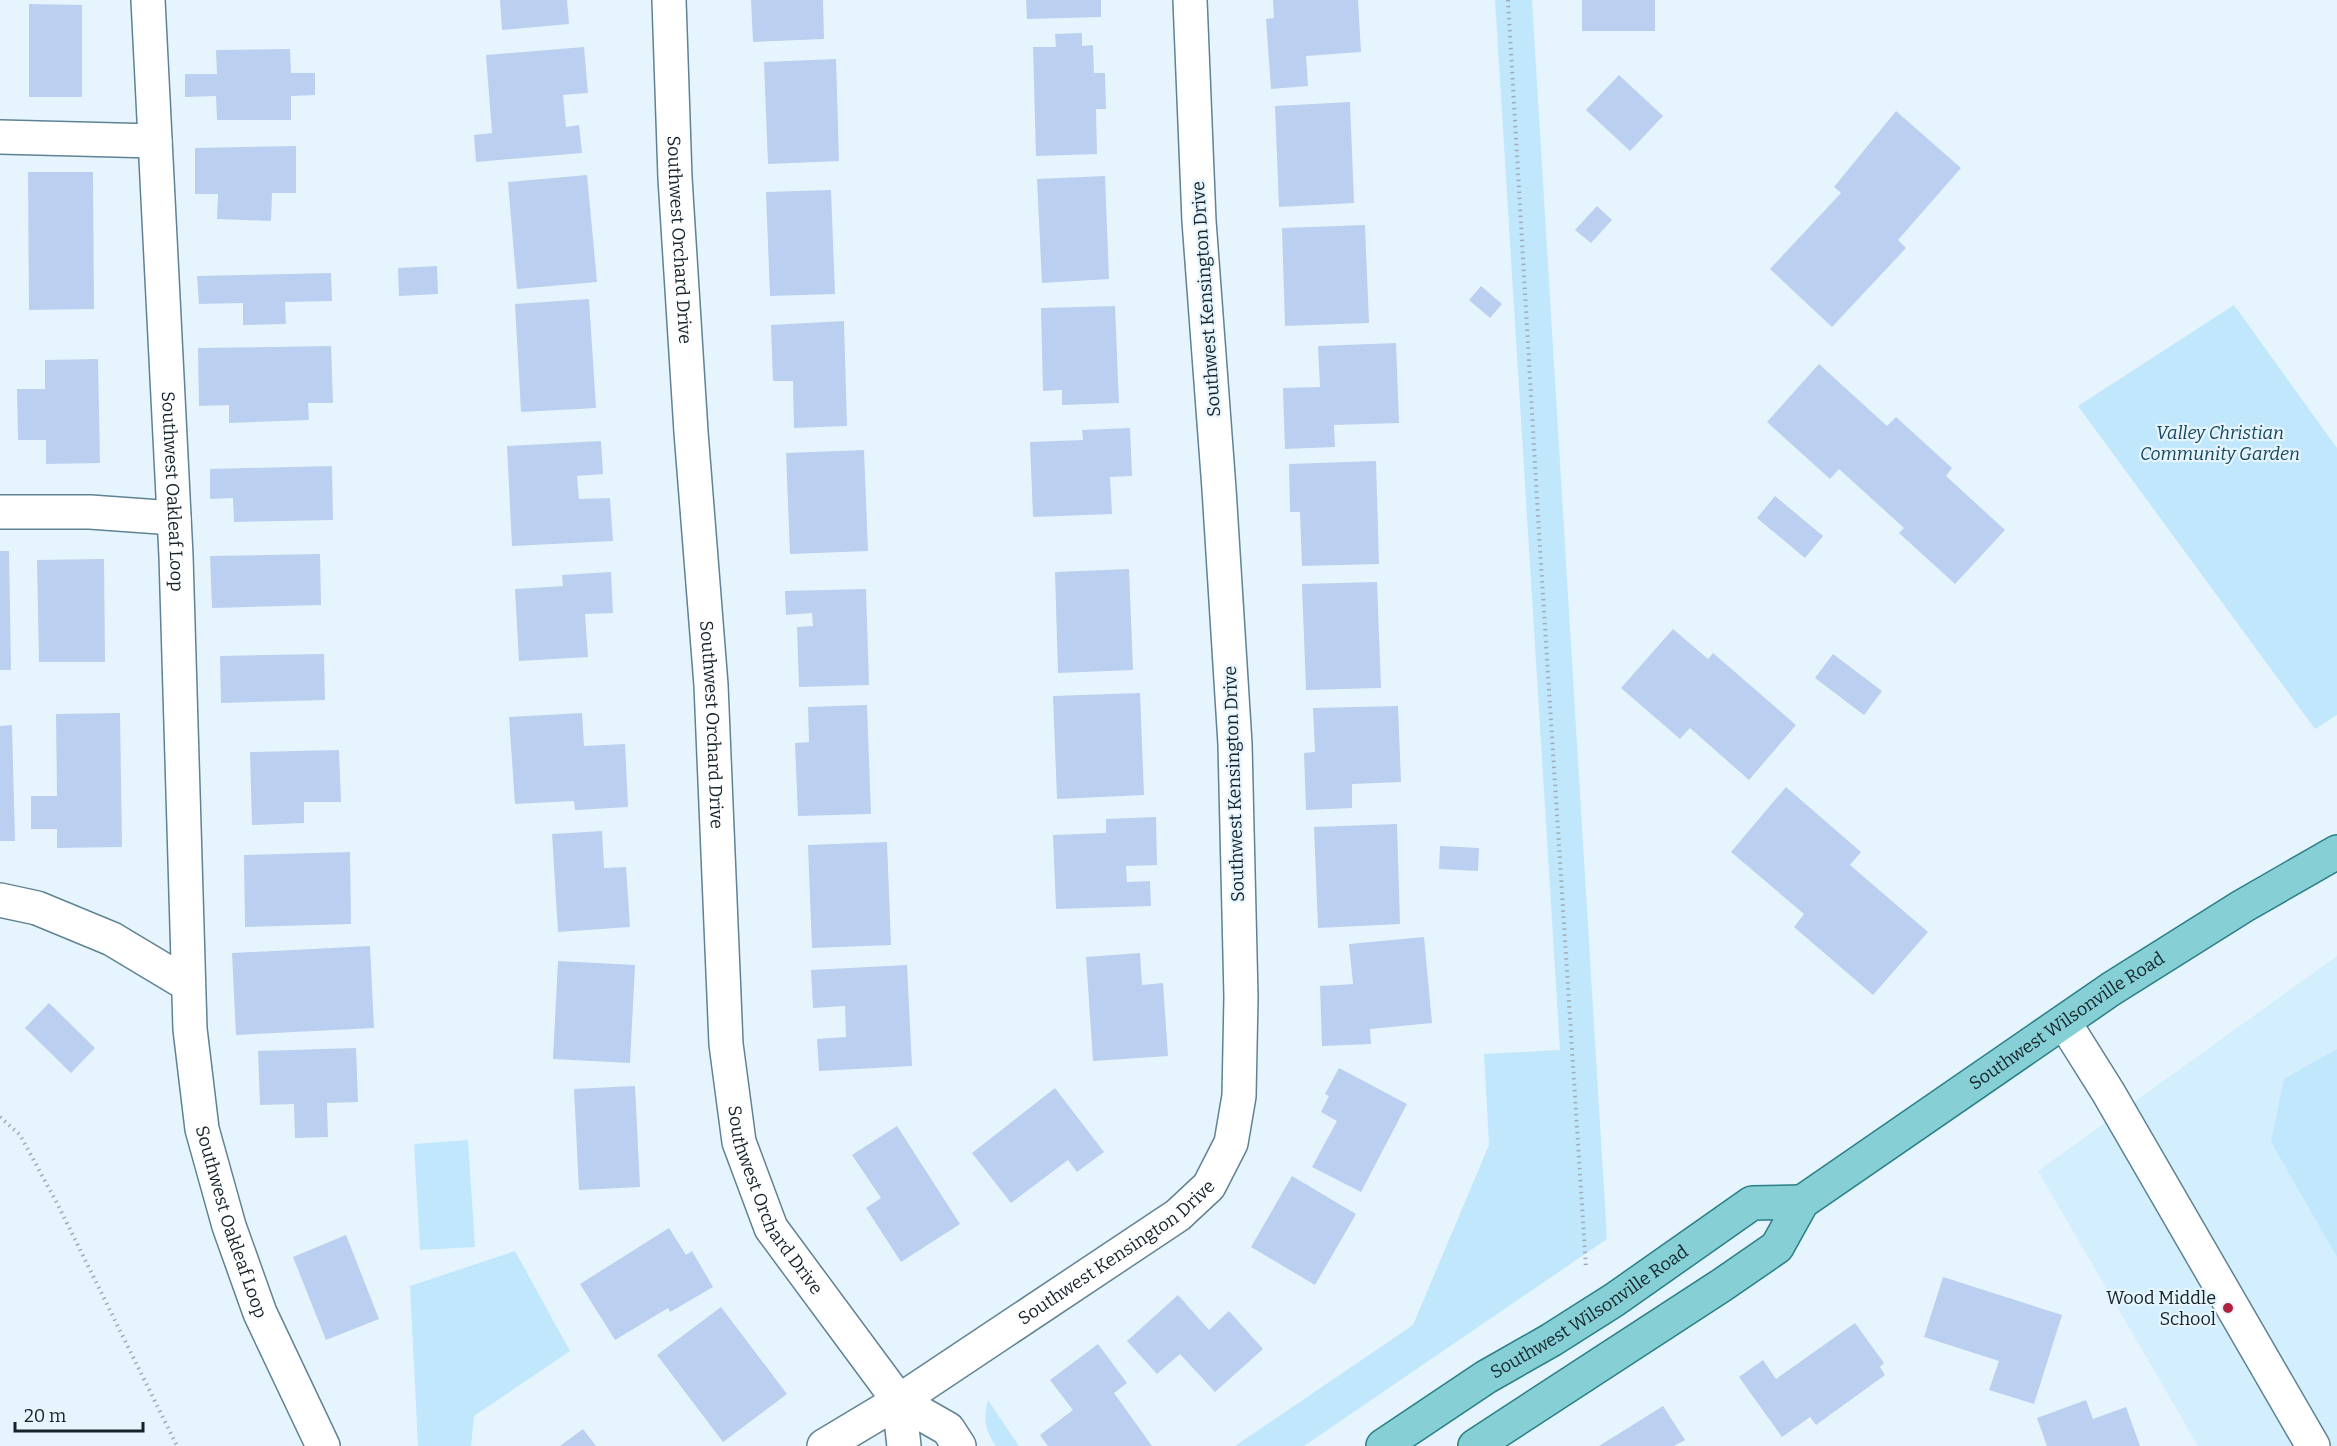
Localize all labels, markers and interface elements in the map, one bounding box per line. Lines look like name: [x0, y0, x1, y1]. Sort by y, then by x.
street label: Southwest Orchard Drive: [663, 135, 696, 345]
street label: Southwest Kensington Drive: [1187, 180, 1225, 418]
street label: Southwest Oakleaf Loop: [157, 391, 188, 592]
park label: Valley Christian Community Garden: [2140, 422, 2300, 465]
street label: Southwest Orchard Drive: [695, 620, 728, 829]
street label: Southwest Kensington Drive: [1219, 666, 1249, 902]
street label: Southwest Wilsonville Road: [1965, 947, 2169, 1095]
street label: Southwest Orchard Drive: [723, 1104, 827, 1299]
street label: Southwest Oakleaf Loop: [191, 1123, 272, 1321]
street label: Southwest Kensington Drive: [1014, 1175, 1219, 1330]
street label: Southwest Wilsonville Road: [1486, 1240, 1693, 1383]
place label: Wood Middle School: [2106, 1287, 2216, 1330]
marker: Wood Middle School: [2221, 1301, 2235, 1315]
scale bar: [15, 1395, 142, 1433]
text: 20 m: [24, 1405, 66, 1427]

